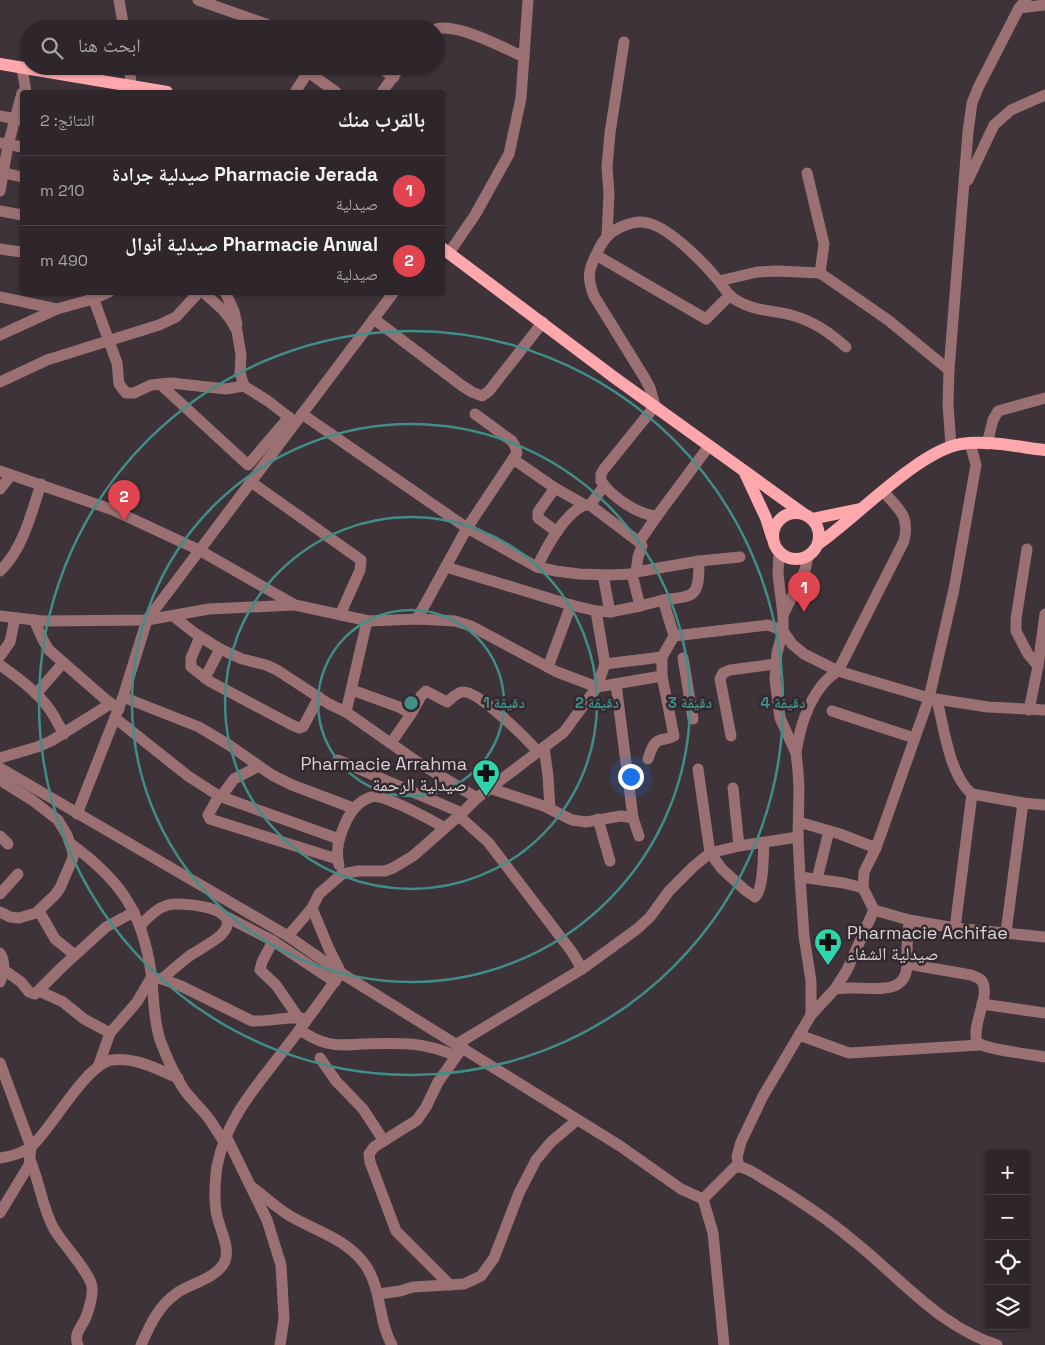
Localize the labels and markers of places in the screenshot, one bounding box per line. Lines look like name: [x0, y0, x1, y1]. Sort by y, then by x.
pin: 2: [108, 480, 140, 521]
pin: 1: [788, 571, 820, 612]
centre of rings: [402, 694, 420, 712]
place label: Pharmacie Arrahma صيدلية الرحمة: [300, 752, 467, 796]
pharmacy icon: Pharmacie Arrahma صيدلية الرحمة: [471, 758, 501, 797]
place label: Pharmacie Achifae صيدلية الشفاء: [847, 921, 1008, 965]
pharmacy icon: Pharmacie Achifae صيدلية الشفاء: [813, 927, 843, 966]

